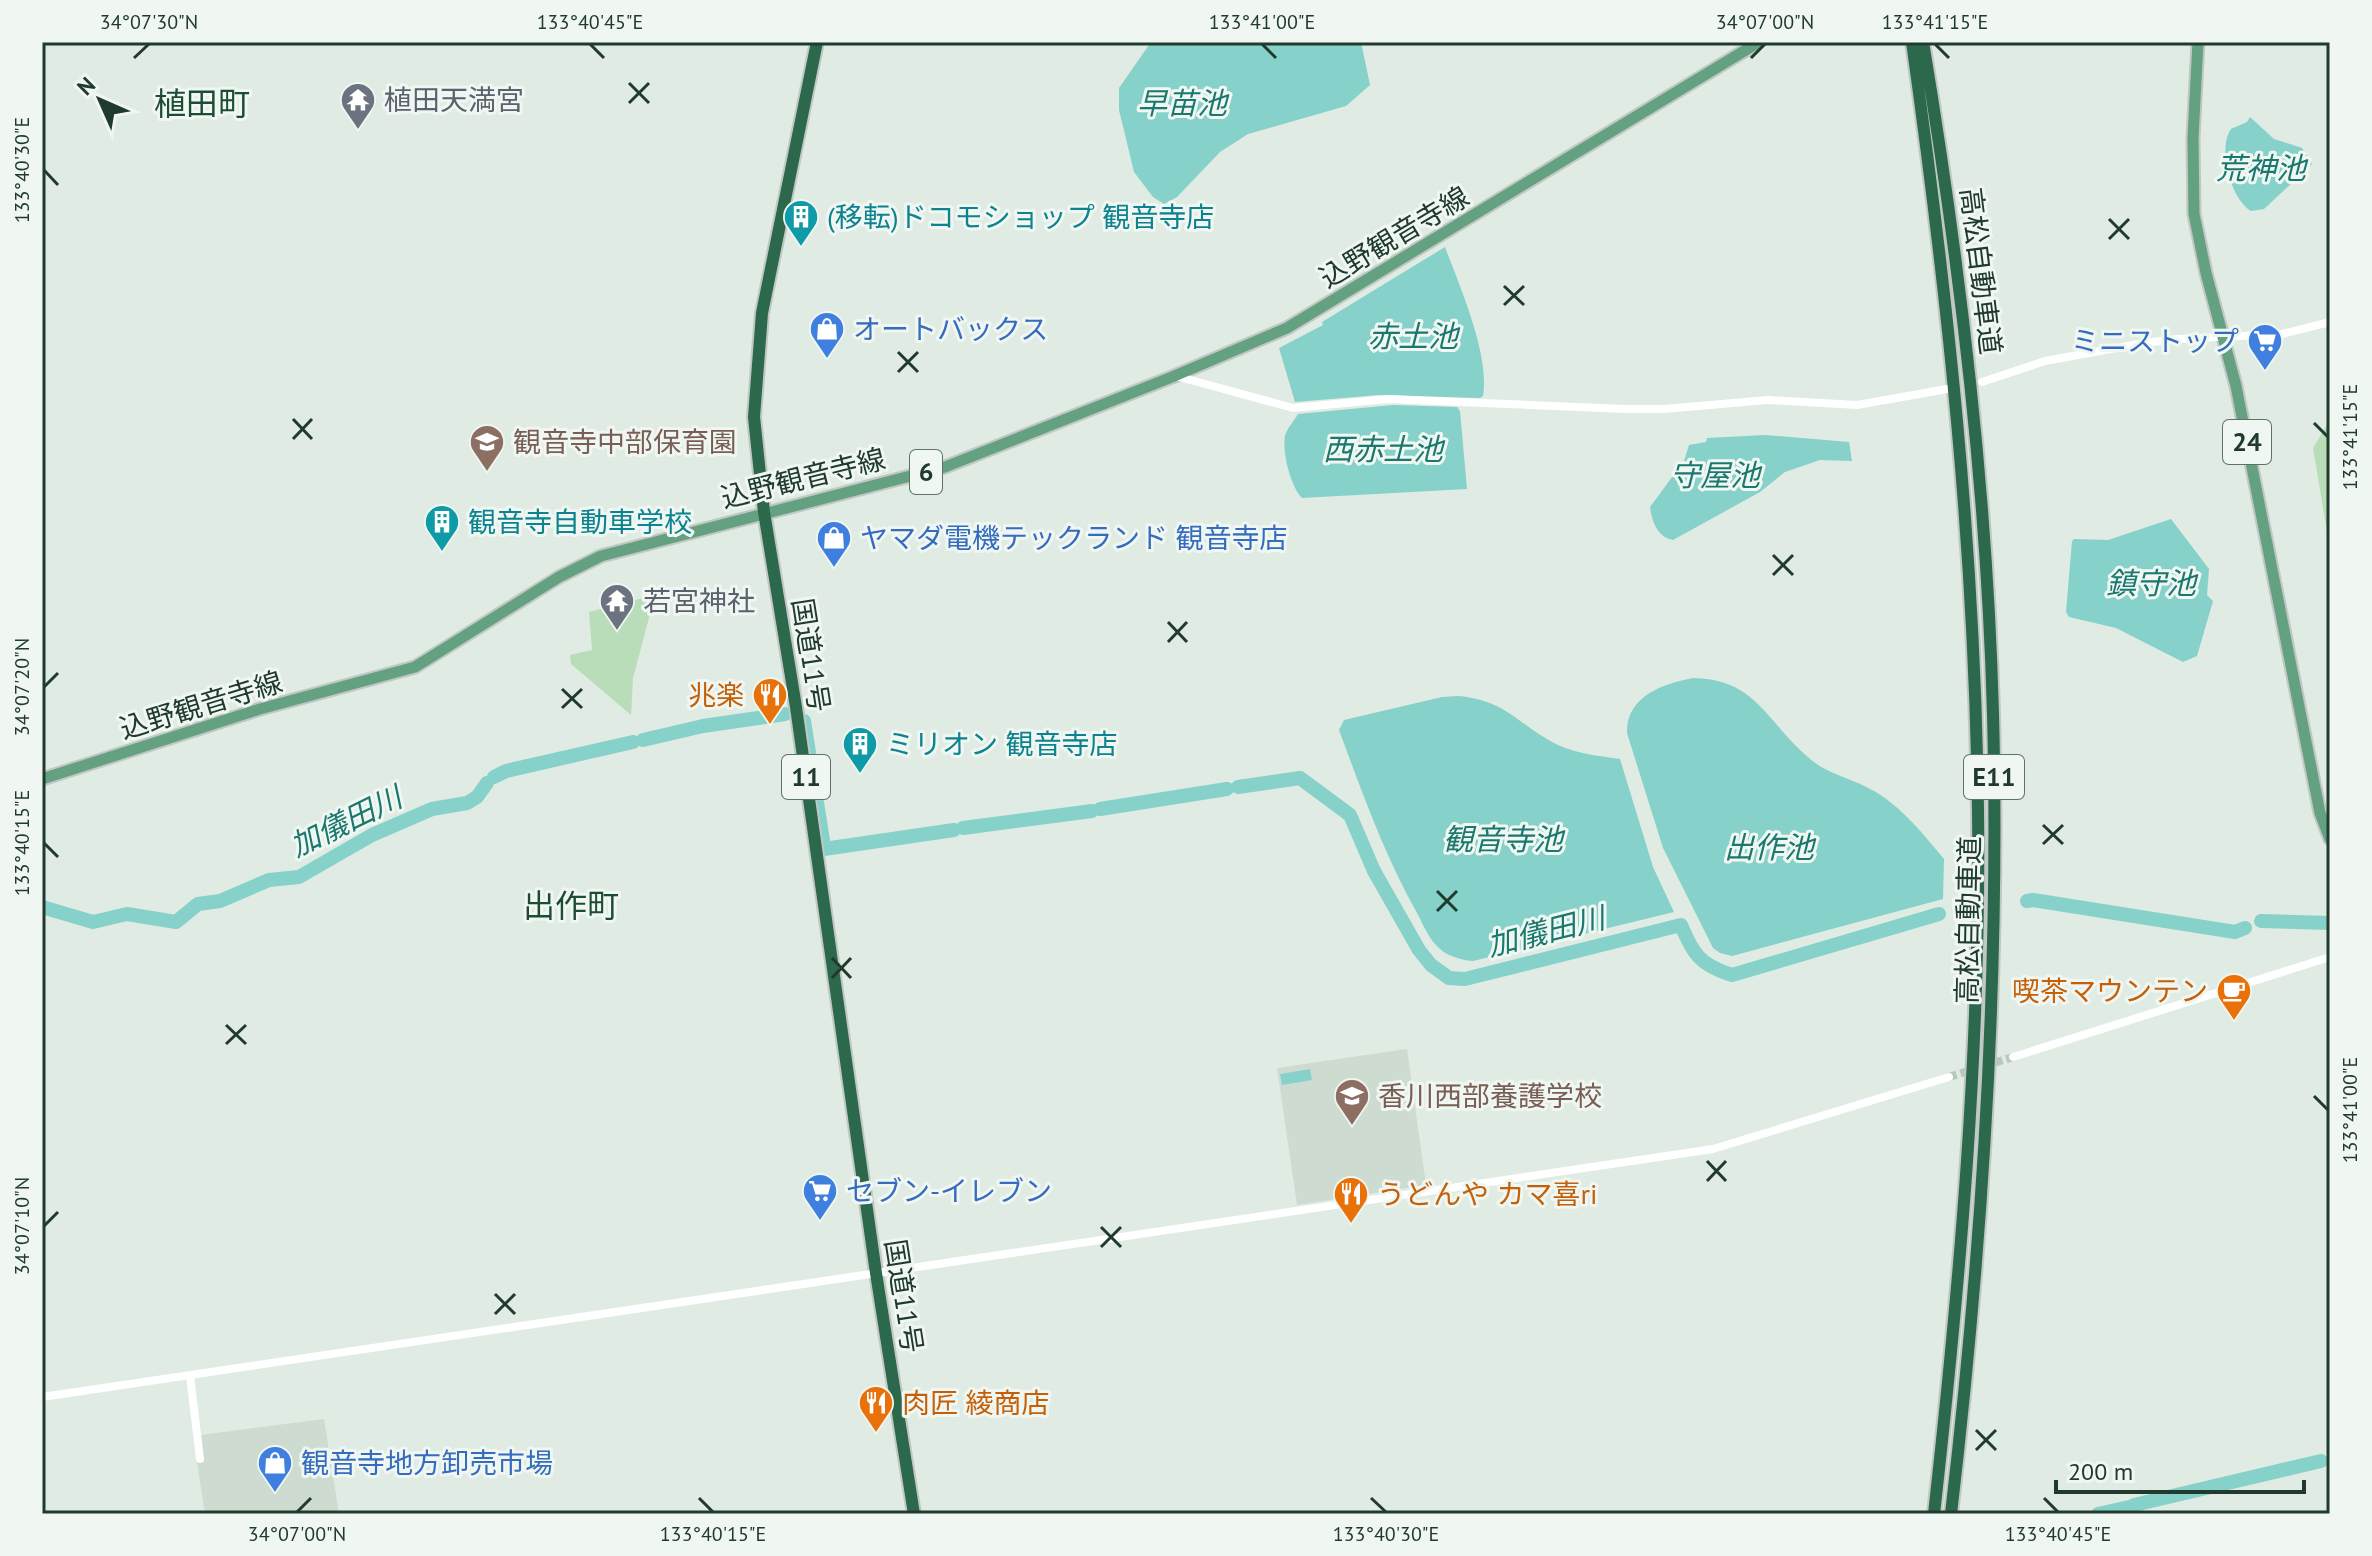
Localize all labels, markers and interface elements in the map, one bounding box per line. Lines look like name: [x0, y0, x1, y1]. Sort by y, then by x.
text: 34°07'30"N: [100, 9, 198, 35]
text: 133°40'45"E: [537, 9, 643, 35]
text: 133°41'00"E: [1209, 9, 1315, 35]
text: 34°07'00"N: [1716, 9, 1814, 35]
text: 133°41'15"E: [1882, 9, 1988, 35]
north arrow: [60, 60, 140, 140]
text: N: [71, 71, 101, 101]
temple icon: 植田天満宮: [339, 81, 377, 131]
place label: 植田天満宮: [384, 81, 524, 118]
district label: 植田町: [154, 82, 250, 124]
water label: 早苗池: [1137, 83, 1230, 122]
text: 133°40'30"E: [9, 117, 35, 223]
water label: 荒神池: [2216, 148, 2309, 187]
street label: 込野観音寺線: [1312, 177, 1475, 296]
street label: 高松自動車道: [1953, 185, 2010, 357]
building icon: (移転)ドコモショップ 観音寺店: [782, 198, 820, 248]
place label: (移転)ドコモショップ 観音寺店: [827, 198, 1214, 235]
shop icon: オートバックス: [808, 310, 846, 360]
place label: オートバックス: [853, 310, 1048, 347]
water label: 赤土池: [1368, 316, 1461, 355]
place label: ミニストップ: [2071, 322, 2239, 359]
supermarket icon: ミニストップ: [2246, 322, 2284, 372]
text: 133°41'15"E: [2337, 384, 2363, 490]
road number: 24: [2223, 420, 2271, 464]
school or university icon: 観音寺中部保育園: [468, 423, 506, 473]
place label: 観音寺中部保育園: [513, 423, 737, 460]
water label: 西赤土池: [1323, 429, 1446, 468]
street label: 込野観音寺線: [717, 439, 889, 516]
road number: 6: [910, 450, 942, 494]
water label: 守屋池: [1670, 455, 1763, 494]
building icon: 観音寺自動車学校: [423, 503, 461, 553]
place label: 観音寺自動車学校: [468, 503, 692, 540]
shop icon: ヤマダ電機テックランド 観音寺店: [815, 519, 853, 569]
place label: ヤマダ電機テックランド 観音寺店: [860, 519, 1287, 556]
water label: 鎮守池: [2106, 563, 2199, 602]
temple icon: 若宮神社: [598, 582, 636, 632]
place label: 若宮神社: [643, 582, 755, 619]
street label: 国道11号: [784, 595, 839, 714]
text: 34°07'20"N: [9, 638, 35, 736]
street label: 込野観音寺線: [115, 662, 287, 747]
place label: 兆楽: [688, 676, 744, 713]
restaurant icon: 兆楽: [751, 676, 789, 726]
building icon: ミリオン 観音寺店: [841, 725, 879, 775]
place label: ミリオン 観音寺店: [886, 725, 1117, 762]
road number: 11: [782, 755, 830, 799]
road number: E11: [1964, 755, 2024, 799]
water label: 加儀田川: [283, 776, 411, 864]
text: 133°40'15"E: [9, 790, 35, 896]
water label: 観音寺池: [1443, 819, 1566, 858]
water label: 出作池: [1724, 827, 1817, 866]
street label: 高松自動車道: [1948, 836, 1987, 1004]
district label: 出作町: [523, 884, 619, 926]
water label: 加儀田川: [1483, 896, 1611, 964]
place label: 喫茶マウンテン: [2012, 972, 2208, 1009]
cafe icon: 喫茶マウンテン: [2215, 972, 2253, 1022]
text: 133°41'00"E: [2337, 1057, 2363, 1163]
school or university icon: 香川西部養護学校: [1333, 1077, 1371, 1127]
place label: 香川西部養護学校: [1378, 1077, 1602, 1114]
supermarket icon: セブン-イレブン: [801, 1172, 839, 1222]
place label: セブン-イレブン: [846, 1172, 1052, 1209]
restaurant icon: うどんや カマ喜ri: [1332, 1175, 1370, 1225]
place label: うどんや カマ喜ri: [1377, 1175, 1598, 1212]
text: 34°07'10"N: [9, 1177, 35, 1275]
street label: 国道11号: [877, 1236, 932, 1355]
restaurant icon: 肉匠 綾商店: [857, 1384, 895, 1434]
place label: 肉匠 綾商店: [902, 1384, 1049, 1421]
shop icon: 観音寺地方卸売市場: [256, 1444, 294, 1494]
place label: 観音寺地方卸売市場: [301, 1444, 553, 1481]
scale bar: [2056, 1444, 2304, 1494]
text: 200 m: [2068, 1456, 2133, 1487]
text: 34°07'00"N: [248, 1521, 346, 1547]
text: 133°40'15"E: [660, 1521, 766, 1547]
text: 133°40'30"E: [1333, 1521, 1439, 1547]
text: 133°40'45"E: [2005, 1521, 2111, 1547]

